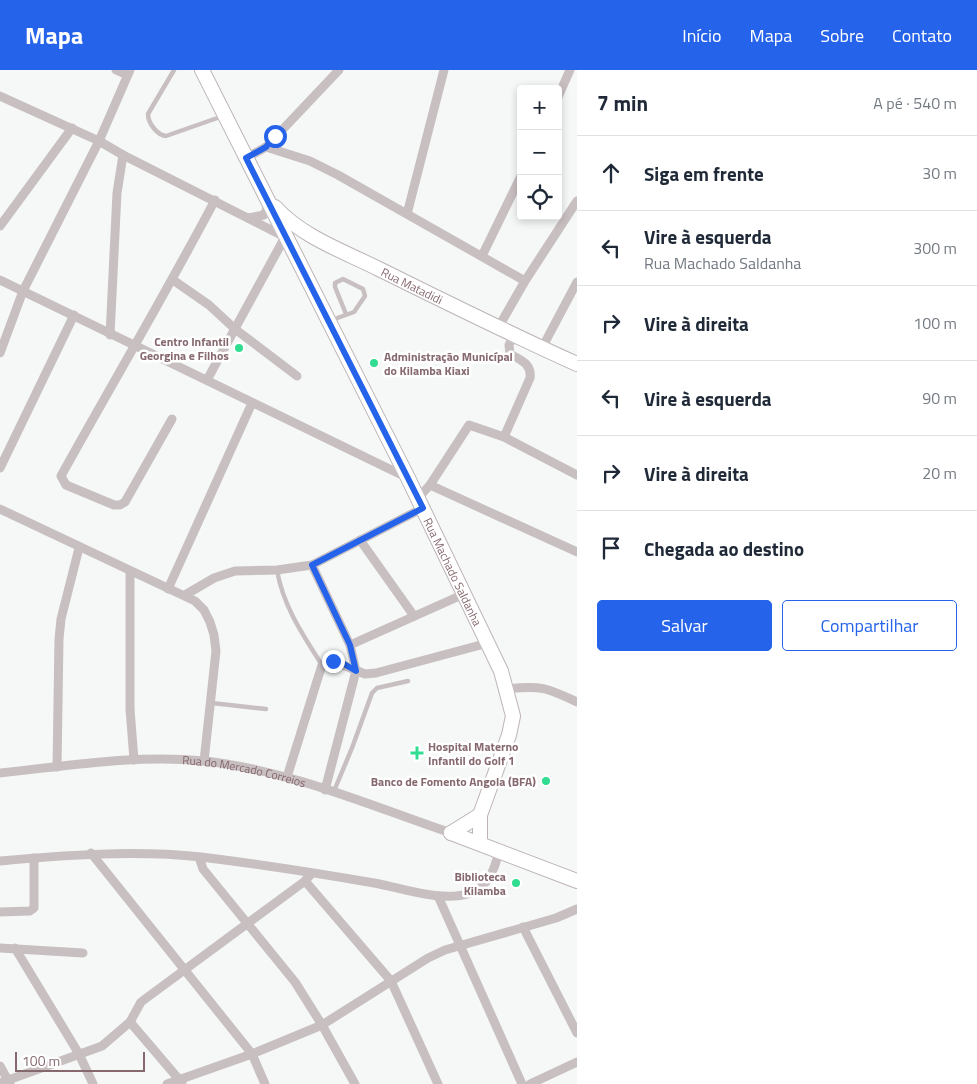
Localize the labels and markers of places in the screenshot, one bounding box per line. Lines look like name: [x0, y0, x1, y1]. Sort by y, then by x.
place label: Centro Infantil Georgina e Filhos: [140, 332, 229, 365]
marker: Centro Infantil Georgina e Filhos: [233, 342, 245, 354]
place label: Administração Municípal do Kilamba Kiaxi: [384, 347, 513, 380]
marker: Administração Municípal do Kilamba Kiaxi: [368, 357, 380, 369]
place label: Hospital Materno Infantil do Golf 1: [428, 737, 519, 770]
marker: Hospital Materno Infantil do Golf 1: [410, 746, 424, 760]
place label: Banco de Fomento Angola (BFA): [371, 772, 536, 791]
marker: Banco de Fomento Angola (BFA): [540, 775, 552, 787]
place label: Biblioteca Kilamba: [454, 867, 506, 900]
marker: Biblioteca Kilamba: [510, 877, 522, 889]

